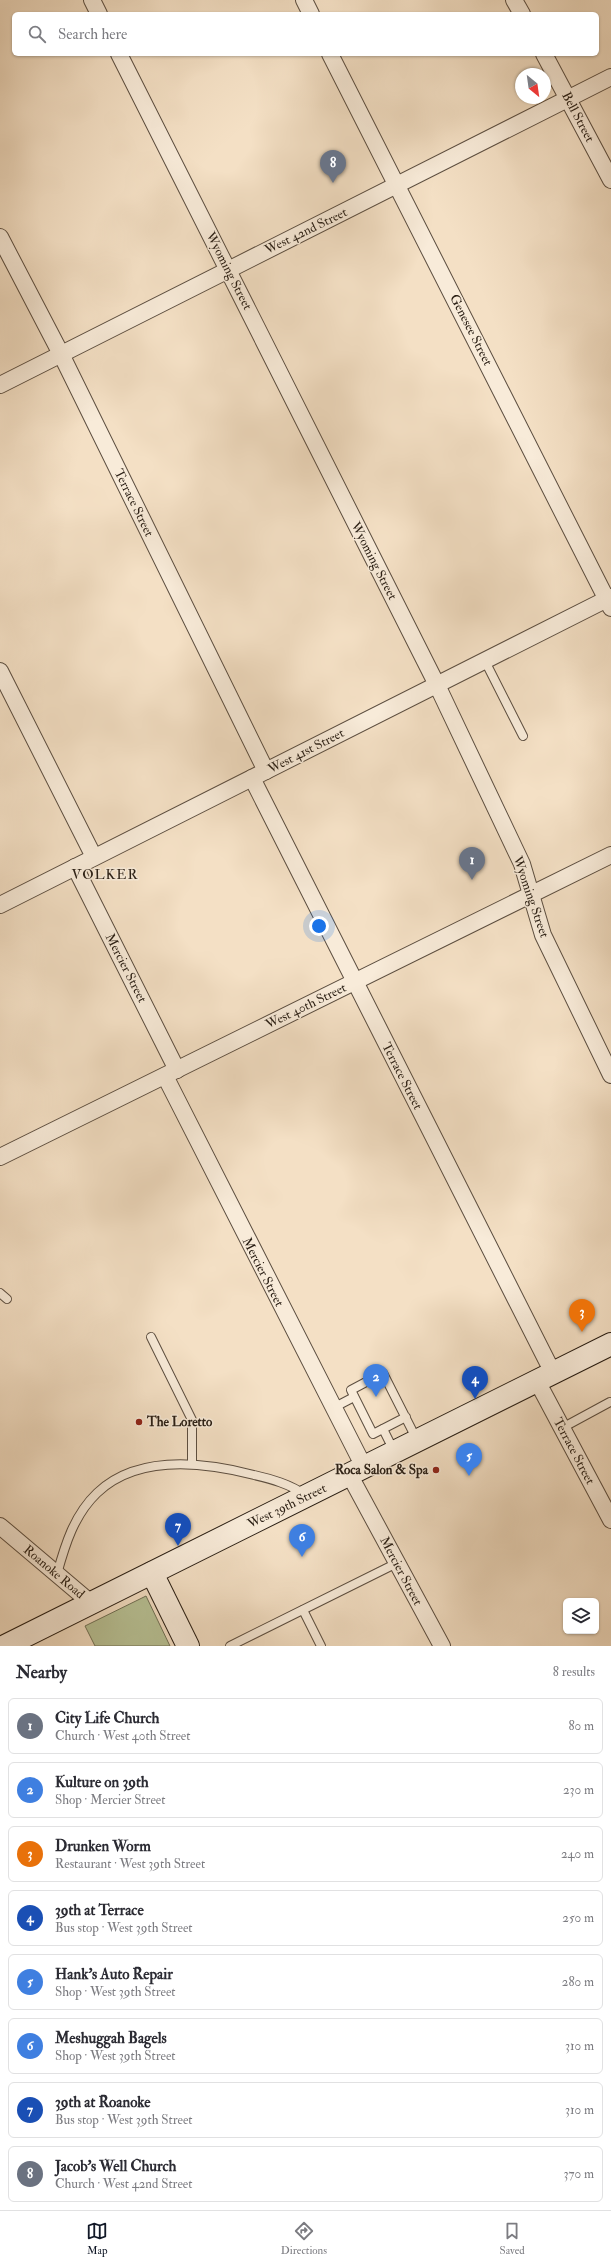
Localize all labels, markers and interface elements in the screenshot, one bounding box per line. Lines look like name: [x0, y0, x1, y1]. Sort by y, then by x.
search box: [12, 12, 599, 56]
icon: search: [26, 23, 48, 45]
text: Search here: [58, 25, 127, 44]
north arrow: [515, 68, 551, 104]
street label: Bell Street: [558, 89, 598, 145]
pin: 8: [320, 150, 346, 183]
street label: West 42nd Street: [261, 204, 350, 258]
street label: Wyoming Street: [201, 228, 255, 313]
street label: Genesee Street: [446, 292, 496, 368]
street label: Terrace Street: [111, 467, 157, 539]
street label: Wyoming Street: [346, 518, 400, 603]
street label: West 41st Street: [264, 725, 347, 777]
pin: 1: [459, 847, 485, 880]
street label: Wyoming Street: [508, 853, 552, 940]
district label: VOLKER: [72, 866, 138, 883]
your location: [309, 916, 329, 936]
street label: Mercier Street: [102, 931, 150, 1005]
street label: West 40th Street: [262, 980, 349, 1033]
street label: Terrace Street: [378, 1040, 426, 1112]
street label: Mercier Street: [239, 1235, 287, 1309]
pin: 3: [569, 1299, 595, 1332]
pin: 2: [363, 1364, 389, 1397]
pin: 4: [462, 1366, 488, 1399]
place label: The Loretto: [146, 1414, 213, 1430]
street label: Terrace Street: [550, 1415, 598, 1487]
marker: The Loretto: [134, 1417, 144, 1427]
pin: 5: [456, 1443, 482, 1476]
place label: Roca Salon & Spa: [335, 1462, 429, 1479]
marker: Roca Salon & Spa: [431, 1465, 441, 1475]
street label: West 39th Street: [244, 1480, 329, 1532]
pin: 7: [165, 1513, 191, 1546]
pin: 6: [289, 1524, 315, 1557]
street label: Mercier Street: [376, 1534, 426, 1608]
street label: Roanoke Road: [20, 1542, 88, 1603]
map controls: [563, 1598, 599, 1634]
button: layers: [563, 1598, 599, 1634]
text: Nearby: [16, 1662, 67, 1683]
text: 8 results: [553, 1664, 595, 1680]
text: City Life Church: [55, 1709, 159, 1728]
text: 1: [28, 1718, 32, 1734]
text: 80 m: [568, 1718, 594, 1734]
text: Church · West 40th Street: [55, 1728, 191, 1744]
text: Kulture on 39th: [55, 1773, 149, 1792]
text: 2: [27, 1782, 33, 1798]
text: 230 m: [563, 1782, 594, 1798]
text: Shop · Mercier Street: [55, 1792, 165, 1808]
text: Drunken Worm: [55, 1837, 151, 1856]
text: 3: [28, 1846, 33, 1862]
text: 240 m: [561, 1846, 594, 1862]
text: Restaurant · West 39th Street: [55, 1856, 205, 1872]
text: 39th at Terrace: [55, 1901, 144, 1920]
text: 4: [26, 1910, 34, 1926]
text: 250 m: [562, 1910, 594, 1926]
text: Bus stop · West 39th Street: [55, 1920, 193, 1936]
text: Hank's Auto Repair: [55, 1965, 173, 1984]
text: 5: [27, 1974, 33, 1990]
text: 280 m: [562, 1974, 594, 1990]
text: Shop · West 39th Street: [55, 1984, 176, 2000]
text: Meshuggah Bagels: [55, 2029, 167, 2048]
text: 6: [27, 2038, 33, 2054]
text: 310 m: [565, 2038, 594, 2054]
text: Shop · West 39th Street: [55, 2048, 176, 2064]
text: 39th at Roanoke: [55, 2093, 151, 2112]
text: 7: [27, 2102, 33, 2118]
text: 310 m: [565, 2102, 594, 2118]
text: Bus stop · West 39th Street: [55, 2112, 193, 2128]
text: Jacob's Well Church: [55, 2157, 176, 2176]
text: 8: [27, 2166, 33, 2182]
text: 370 m: [564, 2166, 594, 2182]
text: Church · West 42nd Street: [55, 2176, 192, 2192]
tab: Map: [86, 2220, 108, 2257]
tab: Directions: [281, 2220, 327, 2257]
tab: Saved: [500, 2220, 525, 2257]

